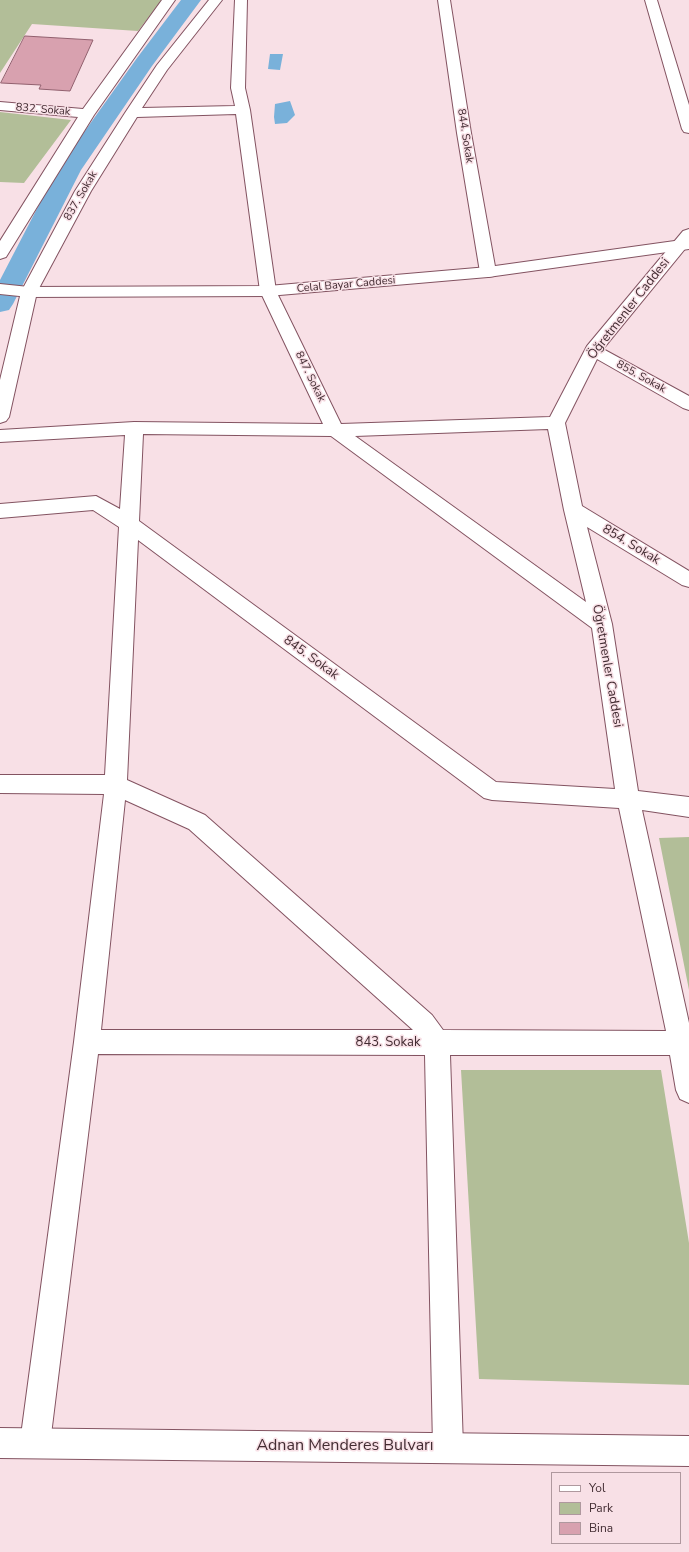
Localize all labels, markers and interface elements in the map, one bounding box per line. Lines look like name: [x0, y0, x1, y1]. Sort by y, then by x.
street label: 832. Sokak: [15, 101, 71, 119]
street label: 844. Sokak: [454, 108, 476, 164]
street label: 837. Sokak: [62, 169, 100, 223]
street label: Öğretmenler Caddesi: [585, 255, 673, 363]
street label: Celal Bayar Caddesi: [296, 274, 396, 296]
street label: 847. Sokak: [292, 349, 328, 405]
street label: 855. Sokak: [614, 358, 668, 396]
street label: 854. Sokak: [599, 522, 663, 568]
street label: Öğretmenler Caddesi: [589, 603, 625, 729]
street label: 845. Sokak: [280, 633, 342, 683]
street label: 843. Sokak: [356, 1035, 420, 1051]
street label: Adnan Menderes Bulvarı: [256, 1436, 434, 1456]
legend: [551, 1472, 681, 1544]
text: Yol: [589, 1480, 605, 1496]
text: Park: [589, 1500, 613, 1516]
text: Bina: [589, 1520, 613, 1536]

